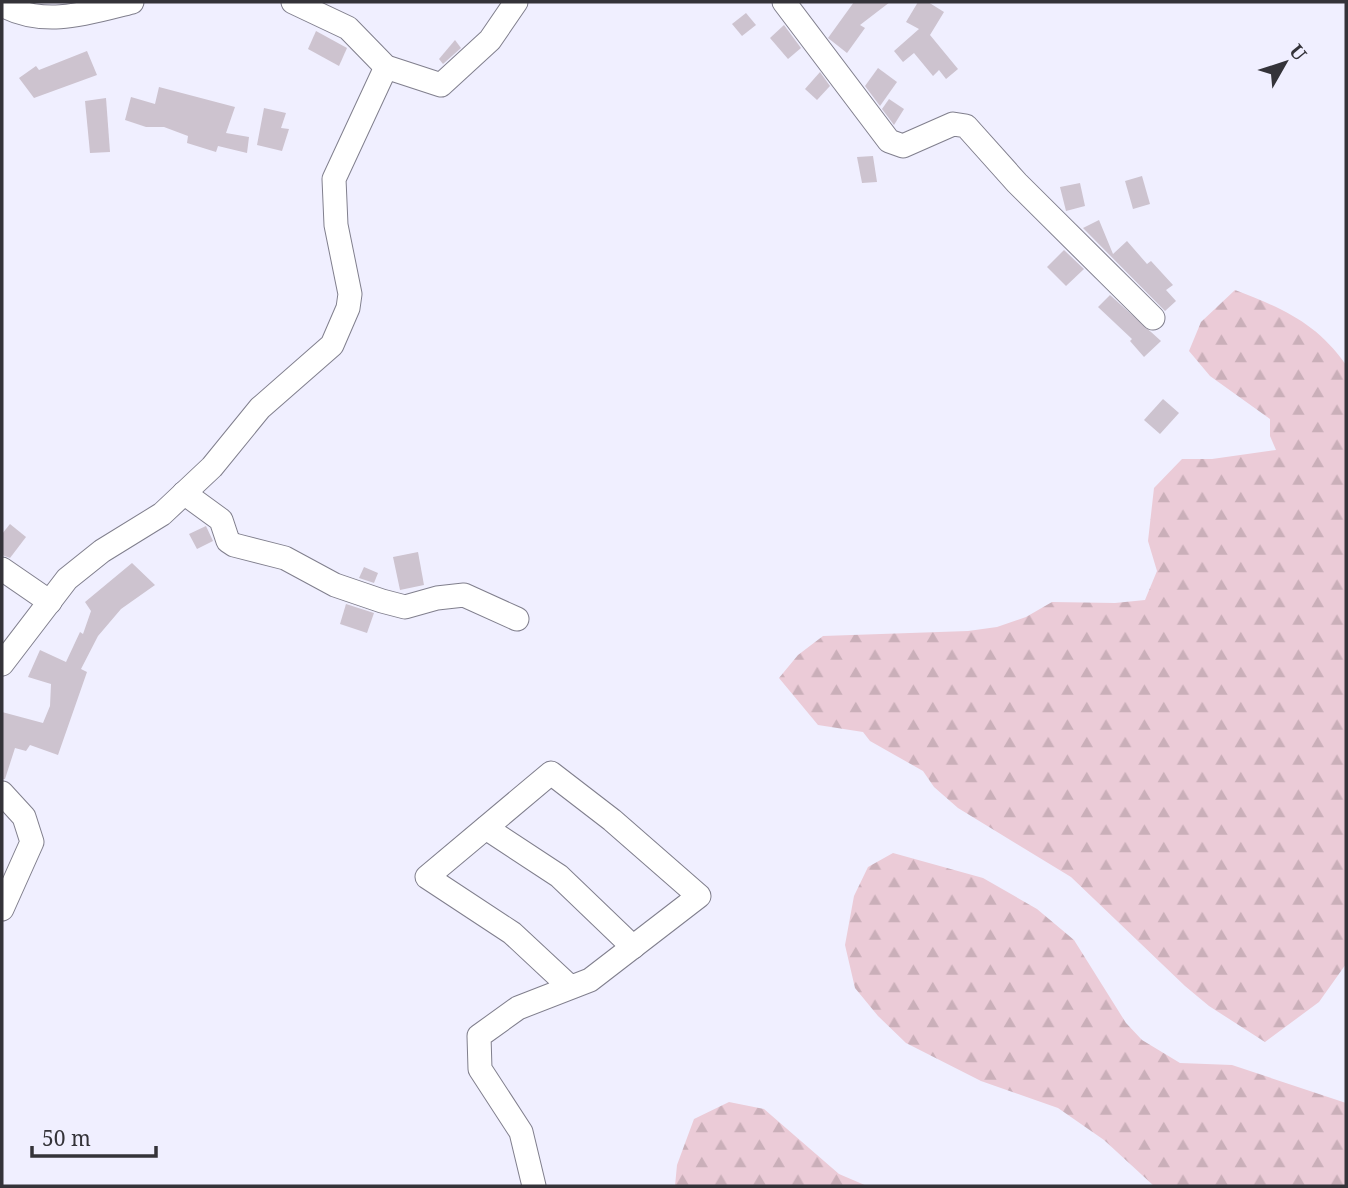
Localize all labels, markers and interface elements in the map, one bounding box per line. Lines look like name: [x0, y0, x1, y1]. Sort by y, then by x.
north arrow: [1250, 28, 1320, 98]
text: U: [1284, 39, 1313, 66]
scale bar: [32, 1114, 156, 1158]
text: 50 m: [42, 1124, 91, 1152]

